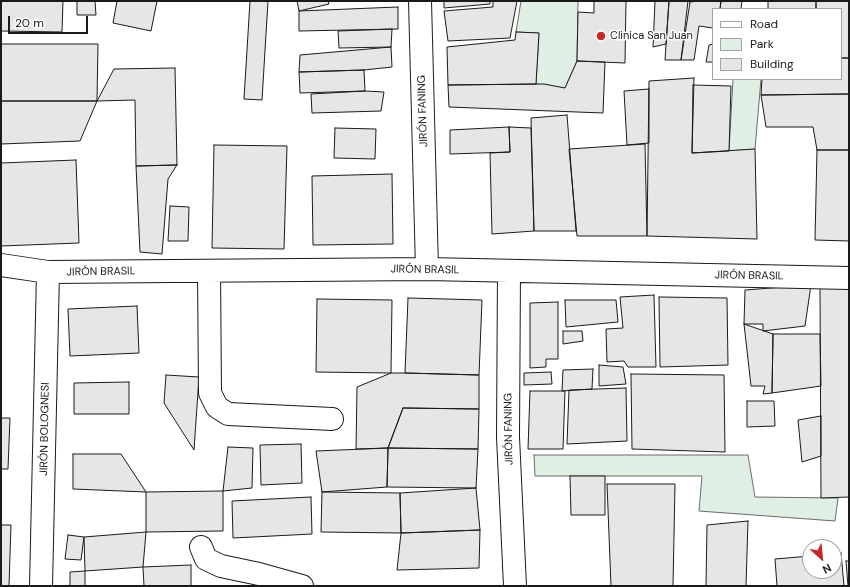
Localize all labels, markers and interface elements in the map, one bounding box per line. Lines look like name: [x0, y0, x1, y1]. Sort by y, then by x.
scale bar: [10, 8, 90, 34]
legend: [712, 8, 842, 80]
text: 20 m: [15, 15, 44, 31]
text: Road: [750, 16, 778, 32]
place label: Clinica San Juan: [610, 29, 693, 43]
marker: Clinica San Juan: [595, 30, 607, 42]
text: Park: [750, 36, 774, 52]
text: Building: [750, 56, 794, 72]
street label: JIRÓN FANING: [415, 75, 431, 147]
street label: JIRÓN BRASIL: [390, 263, 460, 277]
street label: JIRÓN BRASIL: [66, 265, 136, 279]
street label: JIRÓN BRASIL: [714, 269, 784, 283]
street label: JIRÓN BOLOGNESI: [38, 382, 52, 476]
street label: JIRÓN FANING: [502, 393, 516, 465]
north arrow: [802, 539, 842, 579]
text: N: [820, 561, 834, 577]

